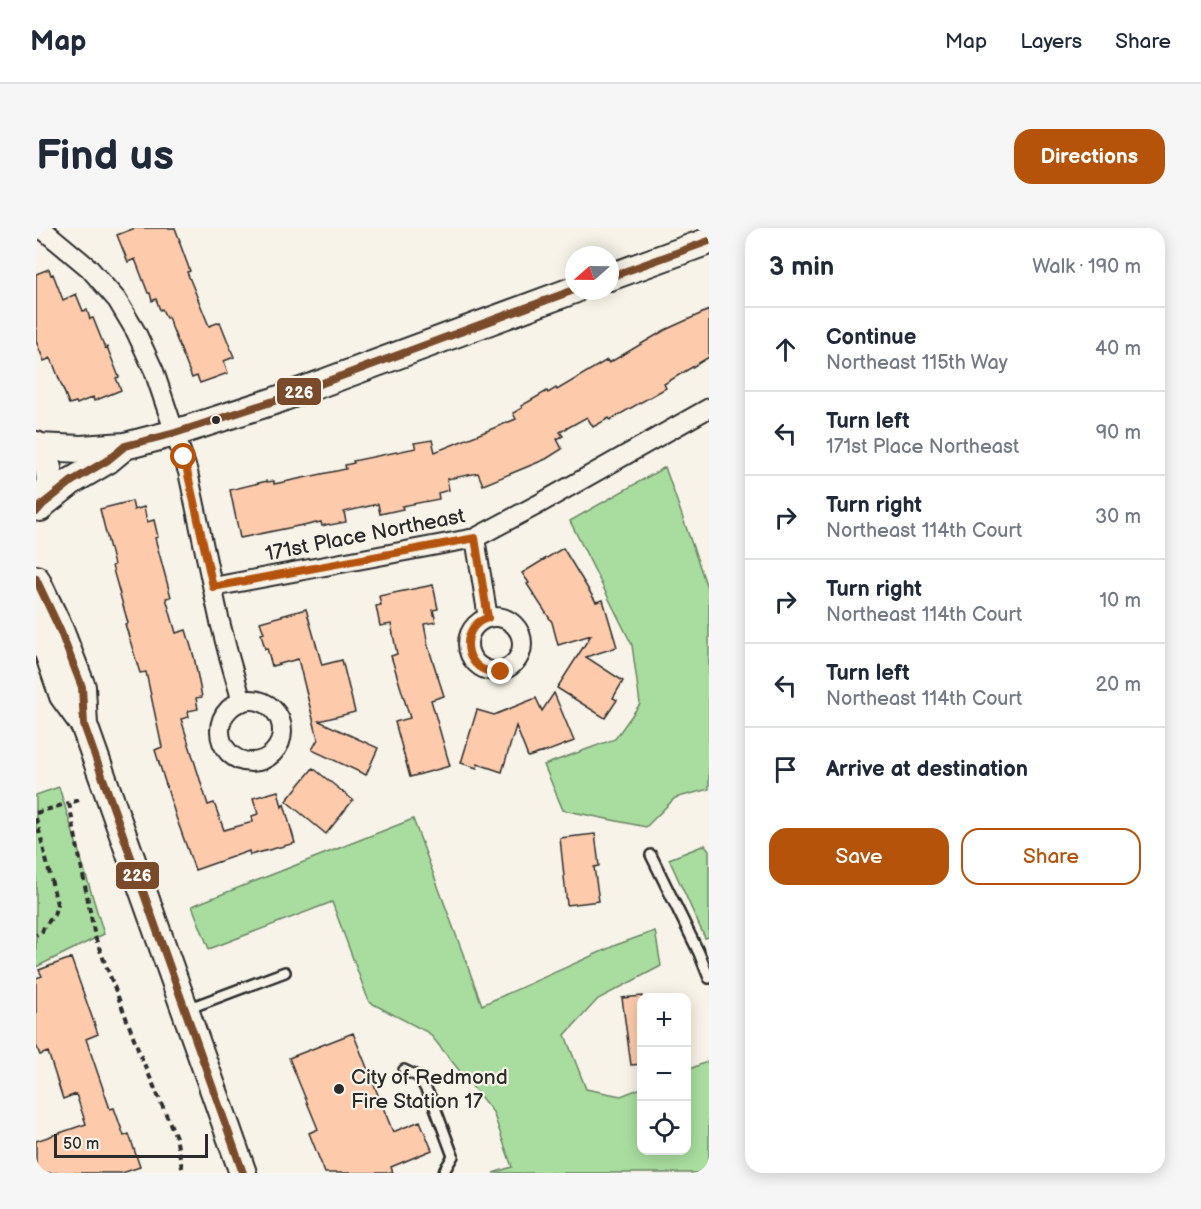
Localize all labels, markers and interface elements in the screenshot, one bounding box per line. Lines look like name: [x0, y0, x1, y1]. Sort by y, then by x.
text: Map: [30, 25, 86, 58]
text: Map: [945, 29, 987, 54]
text: Layers: [1020, 29, 1082, 54]
text: Share: [1115, 29, 1171, 54]
button: Directions: [1014, 129, 1165, 184]
text: Find us: [36, 131, 174, 182]
north arrow: [565, 246, 619, 300]
text: 3 min: [769, 252, 834, 283]
text: Walk · 190 m: [1032, 255, 1141, 279]
text: Continue: [826, 324, 916, 351]
icon: ahead: [769, 333, 802, 366]
text: 40 m: [1095, 337, 1141, 361]
text: Northeast 115th Way: [826, 351, 1008, 375]
line badge: 226: [276, 377, 322, 406]
text: 226: [285, 384, 314, 403]
text: Turn left: [826, 408, 910, 435]
unlabelled marker: [210, 414, 222, 426]
icon: left: [769, 417, 802, 450]
text: 90 m: [1096, 421, 1141, 445]
text: 171st Place Northeast: [826, 435, 1019, 459]
route start: [170, 443, 196, 469]
text: Turn right: [826, 492, 922, 519]
icon: right: [769, 501, 802, 534]
street label: 171st Place Northeast: [263, 503, 467, 567]
text: 30 m: [1095, 505, 1141, 529]
text: Northeast 114th Court: [826, 519, 1022, 543]
text: Turn right: [826, 576, 922, 603]
icon: right: [769, 585, 802, 618]
text: 10 m: [1100, 589, 1141, 613]
text: Northeast 114th Court: [826, 603, 1022, 627]
route end: [487, 658, 513, 684]
text: Turn left: [826, 660, 910, 687]
icon: left: [769, 669, 802, 702]
text: 20 m: [1096, 673, 1141, 697]
text: Northeast 114th Court: [826, 687, 1022, 711]
icon: arrive: [769, 753, 802, 786]
text: Arrive at destination: [826, 756, 1028, 783]
button: Save: [769, 828, 949, 885]
button: Share: [961, 828, 1141, 885]
line badge: 226: [115, 861, 160, 890]
text: 226: [123, 867, 152, 886]
map controls: [637, 993, 691, 1155]
button: +: [637, 993, 691, 1047]
button: −: [637, 1047, 691, 1101]
place label: City of Redmond Fire Station 17: [351, 1065, 508, 1114]
marker: City of Redmond Fire Station 17: [332, 1082, 346, 1096]
button: locate: [637, 1101, 691, 1155]
scale bar: [54, 1131, 208, 1158]
text: 50 m: [63, 1135, 99, 1154]

